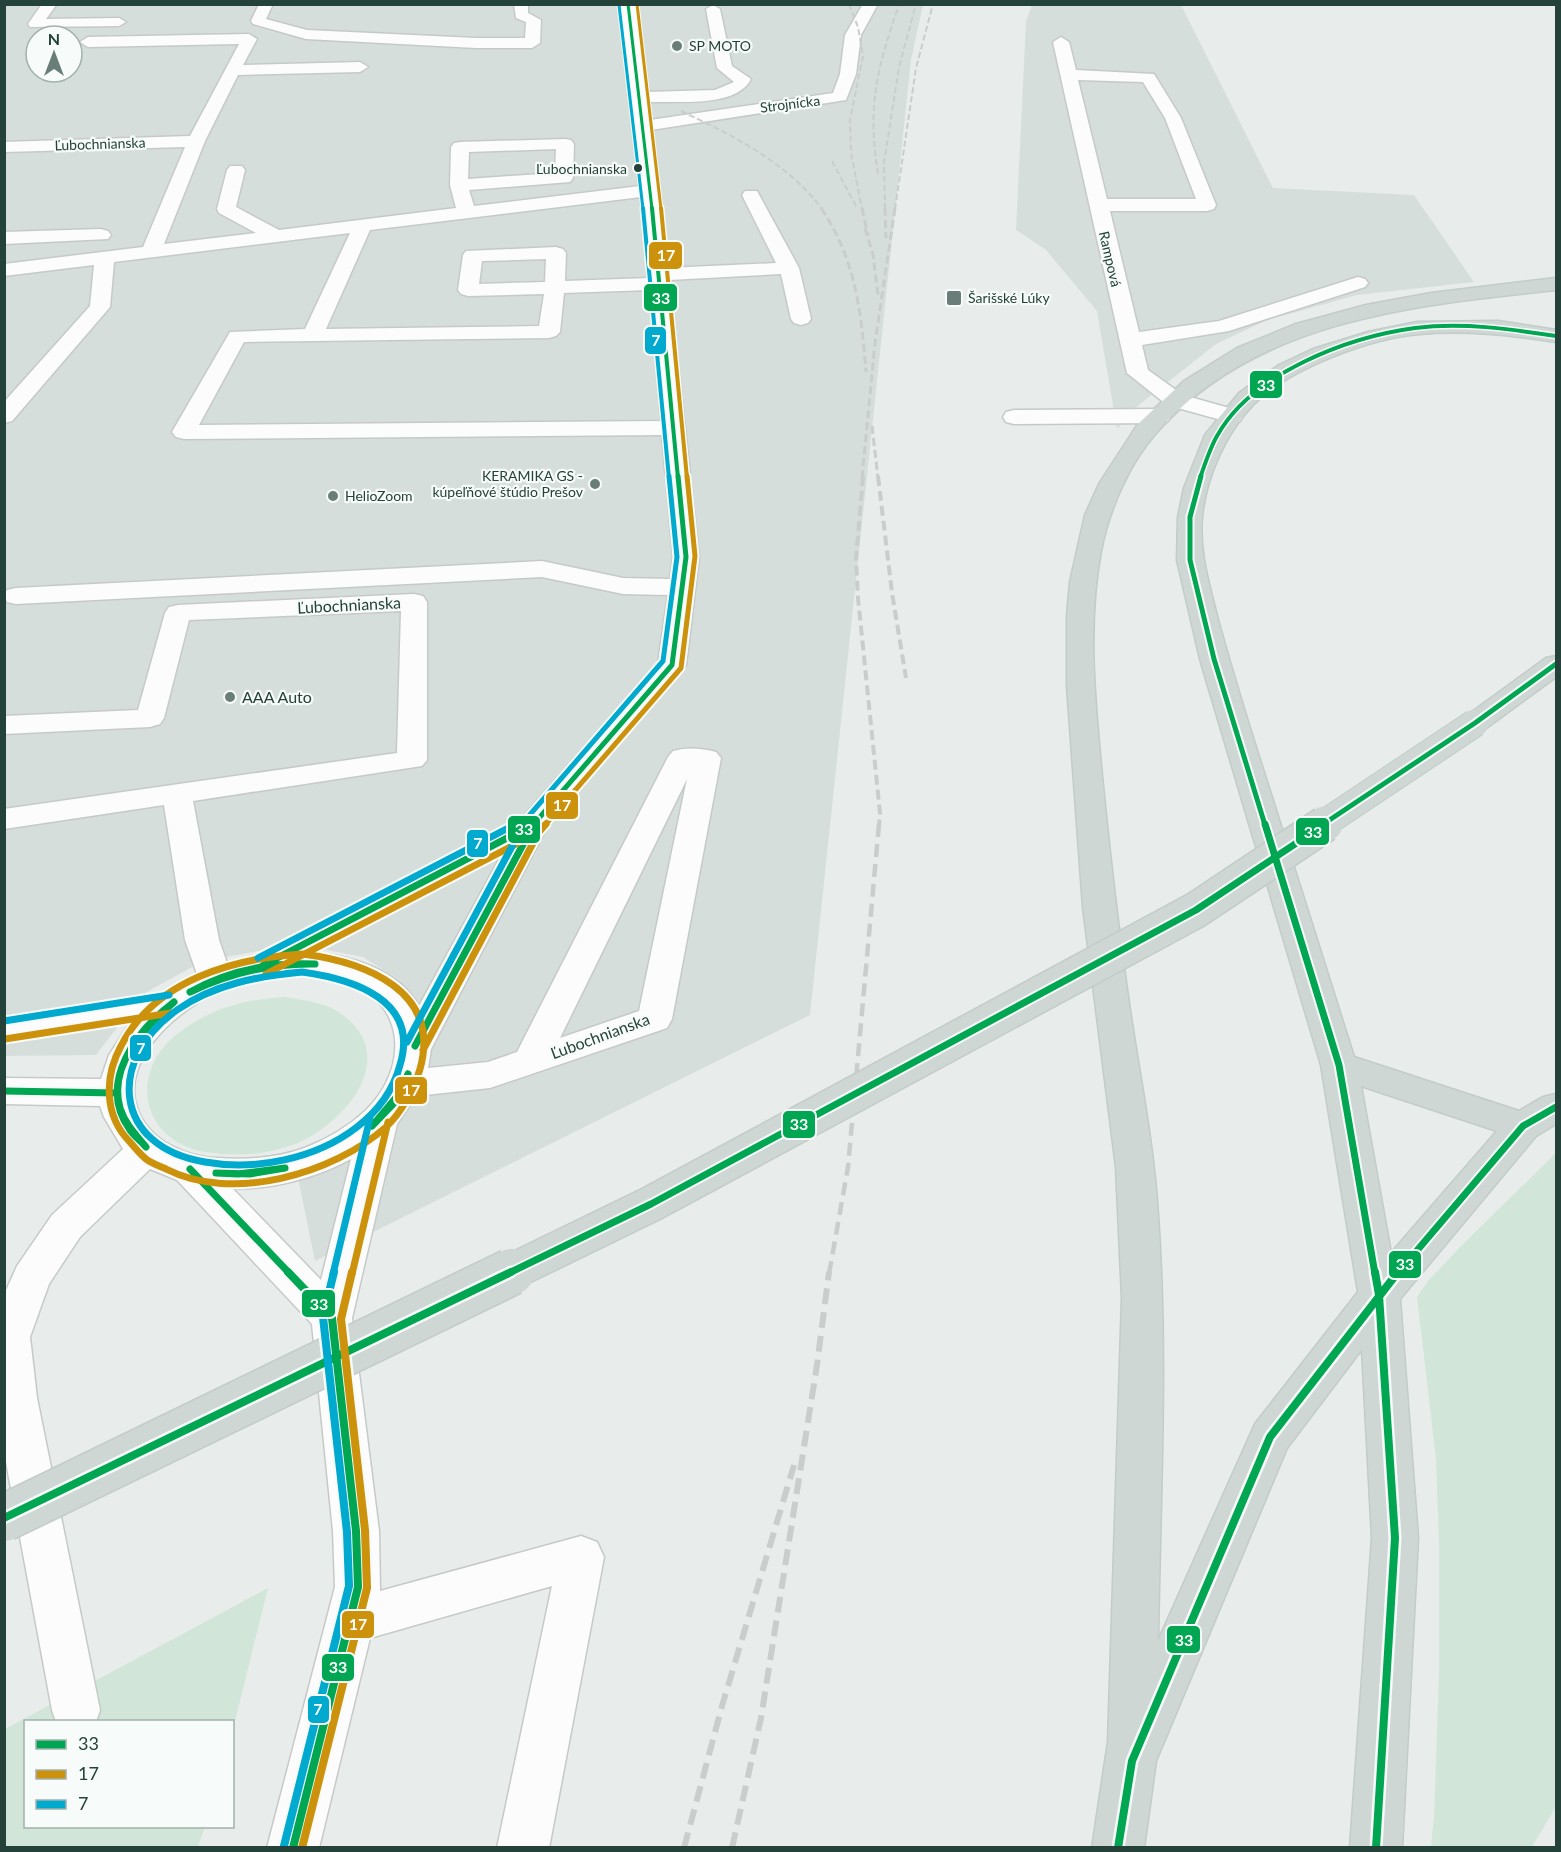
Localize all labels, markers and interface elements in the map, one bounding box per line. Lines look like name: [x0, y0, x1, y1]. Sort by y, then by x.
north arrow: [24, 24, 84, 84]
text: N: [48, 29, 60, 48]
place label: SP MOTO: [689, 37, 751, 54]
marker: SP MOTO: [670, 39, 684, 53]
street label: Strojnícka: [759, 91, 821, 116]
street label: Ľubochnianska: [54, 133, 146, 154]
place label: Ľubochnianska: [536, 160, 627, 177]
marker: Ľubochnianska: [632, 162, 644, 174]
street label: Rampová: [1096, 229, 1125, 288]
line badge: 17: [648, 241, 683, 270]
text: 17: [657, 245, 675, 264]
line badge: 33: [643, 283, 678, 312]
text: 33: [652, 288, 670, 307]
marker: Šarišské Lúky: [945, 289, 963, 307]
place label: Šarišské Lúky: [968, 289, 1050, 306]
line badge: 7: [644, 326, 667, 355]
text: 7: [651, 330, 661, 349]
line badge: 33: [1249, 370, 1283, 399]
text: 33: [1257, 375, 1275, 394]
place label: KERAMIKA GS - kúpeľňové štúdio Prešov: [432, 467, 584, 500]
marker: KERAMIKA GS - kúpeľňové štúdio Prešov: [588, 477, 602, 491]
place label: HelioZoom: [345, 487, 413, 504]
marker: HelioZoom: [326, 489, 340, 503]
street label: Ľubochnianska: [297, 592, 401, 617]
place label: AAA Auto: [242, 687, 312, 706]
marker: AAA Auto: [223, 690, 237, 704]
line badge: 17: [545, 791, 579, 820]
text: 17: [553, 795, 571, 814]
line badge: 33: [507, 815, 541, 844]
line badge: 33: [1295, 817, 1330, 846]
text: 33: [515, 819, 533, 838]
text: 33: [1304, 822, 1322, 841]
line badge: 7: [466, 829, 489, 858]
text: 7: [473, 833, 483, 852]
street label: Ľubochnianska: [548, 1009, 652, 1062]
line badge: 7: [129, 1034, 152, 1062]
text: 7: [136, 1038, 146, 1057]
line badge: 17: [394, 1076, 428, 1105]
text: 17: [402, 1080, 420, 1099]
line badge: 33: [782, 1110, 816, 1139]
text: 33: [790, 1114, 808, 1133]
line badge: 33: [1388, 1250, 1422, 1279]
text: 33: [1396, 1254, 1414, 1273]
line badge: 33: [301, 1289, 336, 1318]
text: 33: [310, 1294, 328, 1313]
line badge: 17: [341, 1610, 375, 1639]
text: 17: [349, 1614, 367, 1633]
line badge: 33: [1166, 1625, 1201, 1654]
text: 33: [1175, 1630, 1193, 1649]
line badge: 33: [321, 1653, 355, 1682]
text: 33: [329, 1657, 347, 1676]
line badge: 7: [307, 1695, 330, 1724]
text: 7: [313, 1699, 323, 1718]
legend: [24, 1720, 234, 1828]
text: 33: [78, 1732, 99, 1754]
text: 17: [78, 1762, 99, 1784]
text: 7: [78, 1792, 88, 1814]

